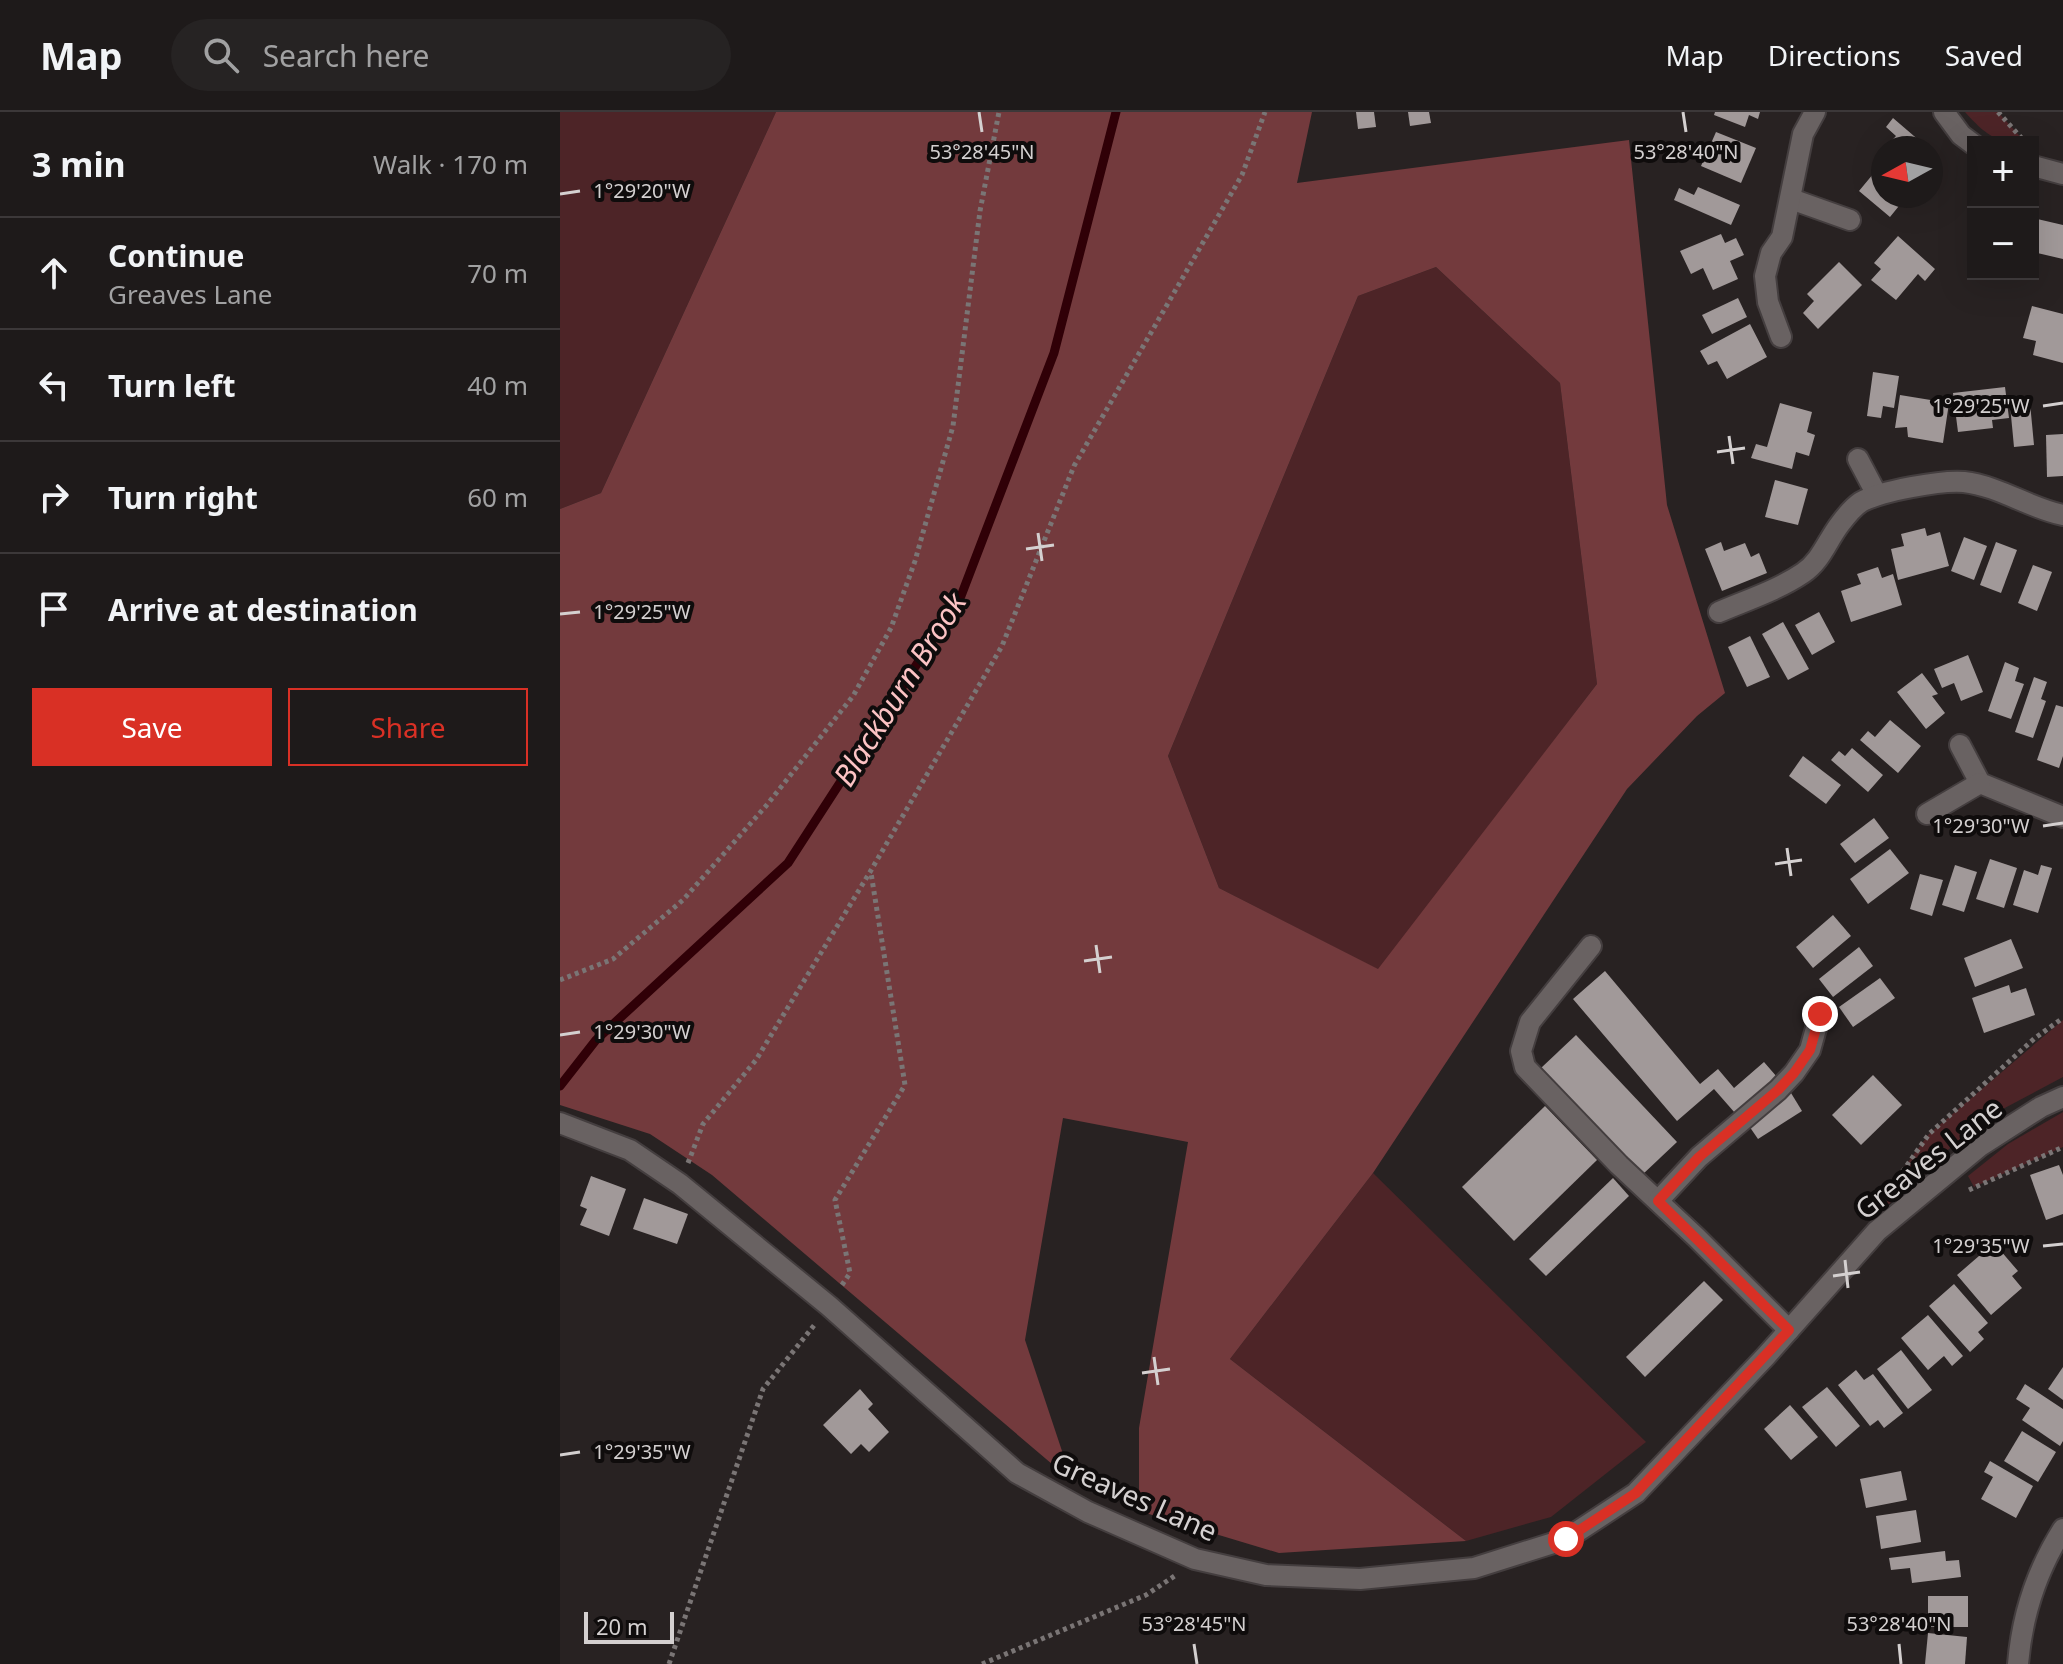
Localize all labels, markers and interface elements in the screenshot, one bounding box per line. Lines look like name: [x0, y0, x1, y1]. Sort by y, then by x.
search box: [171, 19, 731, 91]
text: Map: [40, 29, 123, 81]
icon: search: [199, 33, 243, 77]
text: Search here: [263, 35, 430, 76]
text: Map: [1665, 36, 1724, 74]
text: Directions: [1768, 36, 1901, 74]
text: Saved: [1945, 36, 2023, 74]
north arrow: [1871, 136, 1943, 208]
map controls: [1967, 136, 2039, 280]
button: +: [1967, 136, 2039, 208]
text: 53°28'45"N: [929, 138, 1035, 165]
text: 53°28'40"N: [1633, 138, 1739, 165]
text: 3 min: [32, 141, 126, 187]
text: Walk · 170 m: [373, 146, 528, 182]
text: 1°29'20"W: [593, 177, 691, 204]
button: −: [1967, 208, 2039, 280]
text: Continue: [108, 235, 244, 276]
icon: ahead: [32, 251, 76, 295]
text: 70 m: [467, 255, 528, 291]
text: Greaves Lane: [108, 276, 272, 312]
icon: left: [32, 363, 76, 407]
text: Turn left: [108, 365, 236, 406]
text: 40 m: [467, 367, 528, 403]
text: 1°29'25"W: [1932, 392, 2030, 419]
icon: right: [32, 475, 76, 519]
text: Turn right: [108, 477, 258, 518]
text: 60 m: [467, 479, 528, 515]
water label: Blackburn Brook: [823, 583, 976, 794]
icon: arrive: [32, 587, 76, 631]
text: Arrive at destination: [108, 589, 418, 630]
text: 1°29'25"W: [593, 598, 691, 625]
button: Save: [32, 688, 272, 766]
button: Share: [288, 688, 528, 766]
text: 1°29'30"W: [1932, 812, 2030, 839]
route end: [1802, 996, 1838, 1032]
text: 1°29'30"W: [593, 1018, 691, 1045]
street label: Greaves Lane: [1847, 1089, 2009, 1227]
text: 1°29'35"W: [1932, 1232, 2030, 1259]
text: 1°29'35"W: [593, 1438, 691, 1465]
street label: Greaves Lane: [1046, 1443, 1224, 1549]
route start: [1548, 1521, 1584, 1557]
scale bar: [584, 1608, 674, 1644]
text: 53°28'45"N: [1141, 1610, 1247, 1637]
text: 53°28'40"N: [1846, 1610, 1952, 1637]
text: 20 m: [596, 1611, 647, 1641]

